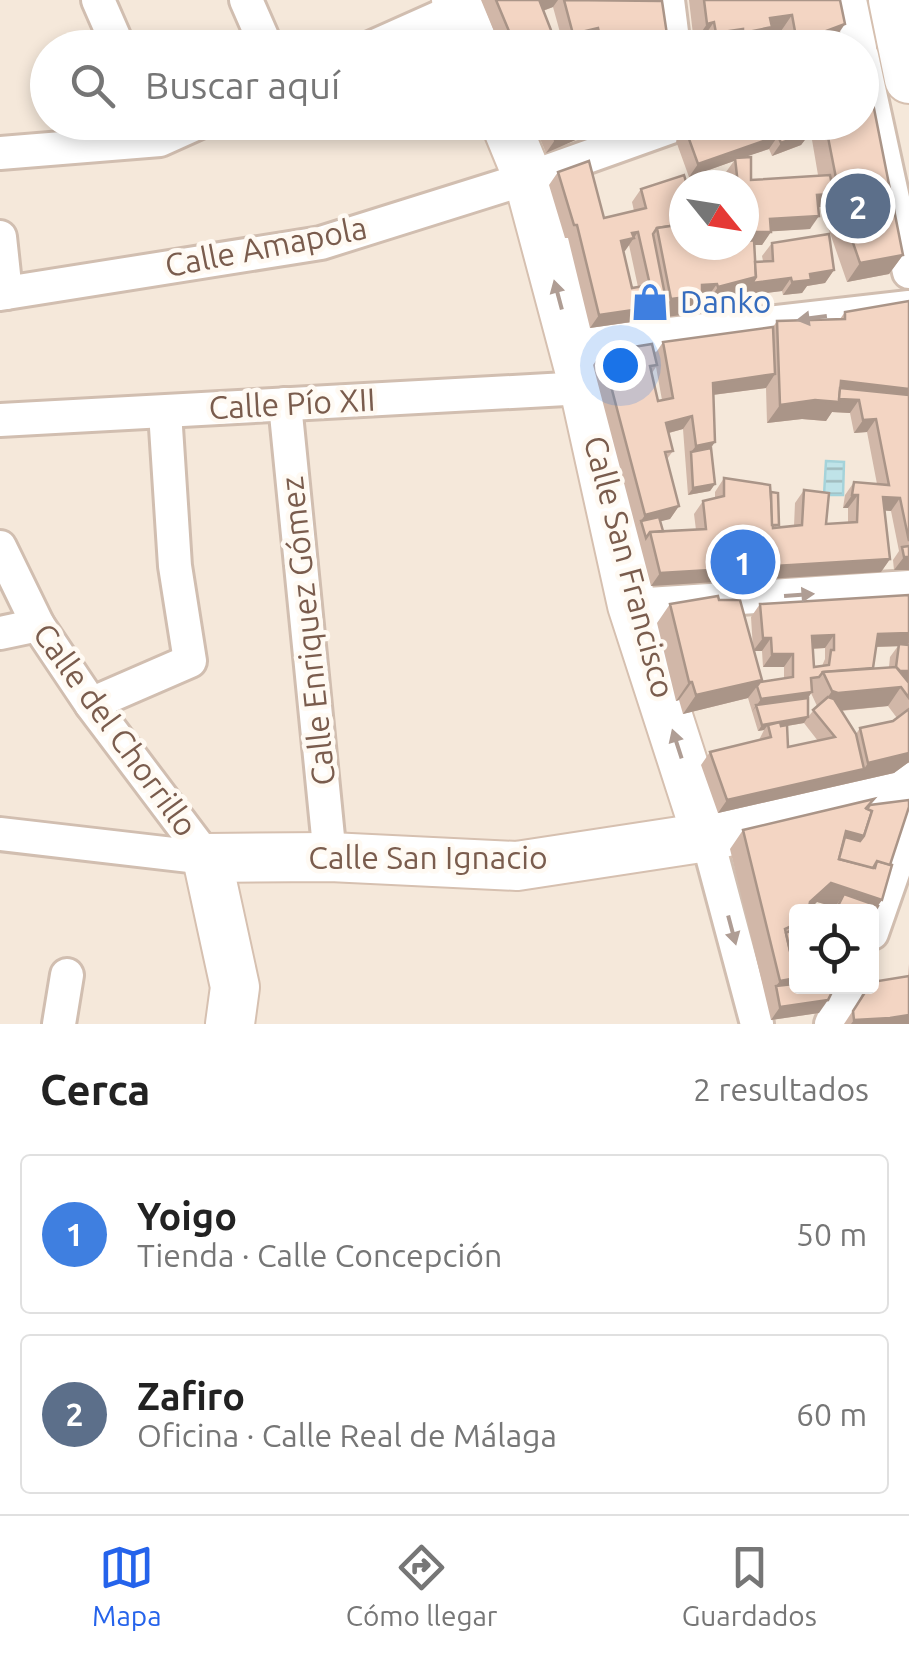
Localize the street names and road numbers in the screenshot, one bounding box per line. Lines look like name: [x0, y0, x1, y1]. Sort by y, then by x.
street label: Calle Amapola: [162, 209, 370, 283]
street label: Calle Pío XII: [208, 381, 376, 425]
street label: Calle San Francisco: [578, 432, 682, 702]
street label: Calle Enriquez Gómez: [273, 475, 341, 787]
street label: Calle del Chorrillo: [27, 616, 205, 843]
street label: Calle San Ignacio: [308, 839, 548, 875]

